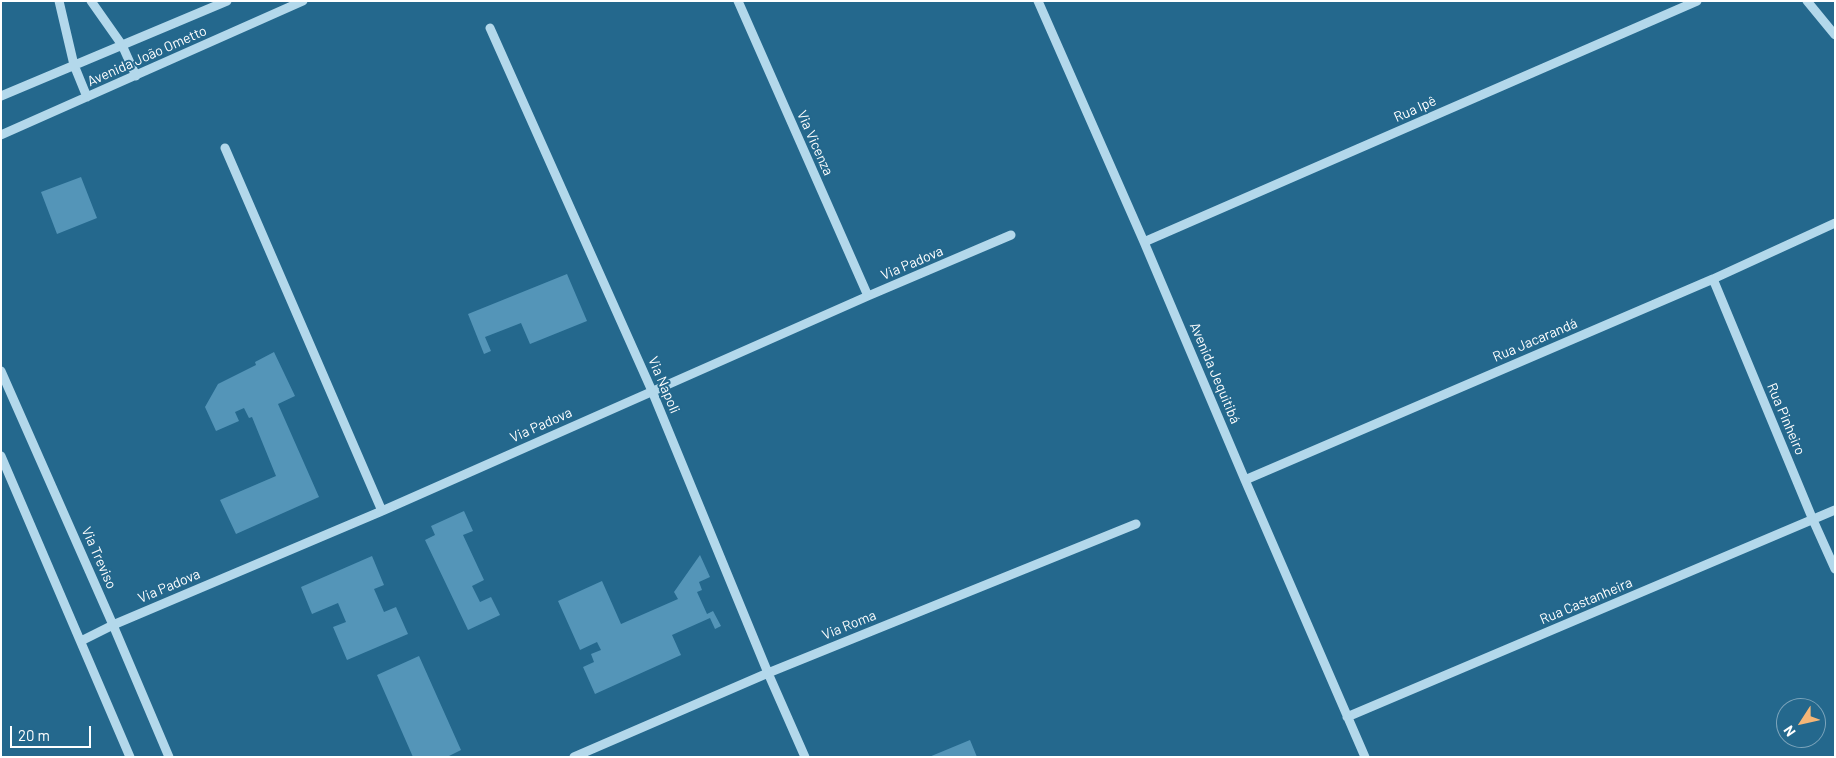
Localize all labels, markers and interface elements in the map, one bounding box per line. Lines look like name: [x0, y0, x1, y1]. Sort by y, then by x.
street label: Avenida João Ometto: [85, 22, 209, 90]
street label: Rua Ipê: [1391, 92, 1439, 126]
street label: Via Vicenza: [793, 108, 837, 178]
street label: Via Padova: [878, 242, 946, 284]
street label: Rua Jacarandá: [1490, 315, 1580, 365]
street label: Avenida Jequitibá: [1186, 320, 1244, 426]
street label: Via Napoli: [644, 354, 684, 416]
street label: Rua Pinheiro: [1763, 380, 1809, 458]
street label: Via Padova: [508, 404, 574, 446]
street label: Via Treviso: [78, 524, 120, 592]
street label: Via Padova: [135, 565, 203, 607]
street label: Rua Castanheira: [1537, 574, 1635, 628]
street label: Via Roma: [820, 607, 878, 643]
north arrow: [1776, 698, 1826, 748]
scale bar: [12, 716, 94, 748]
text: N: [1779, 723, 1799, 740]
text: 20 m: [18, 726, 50, 744]

